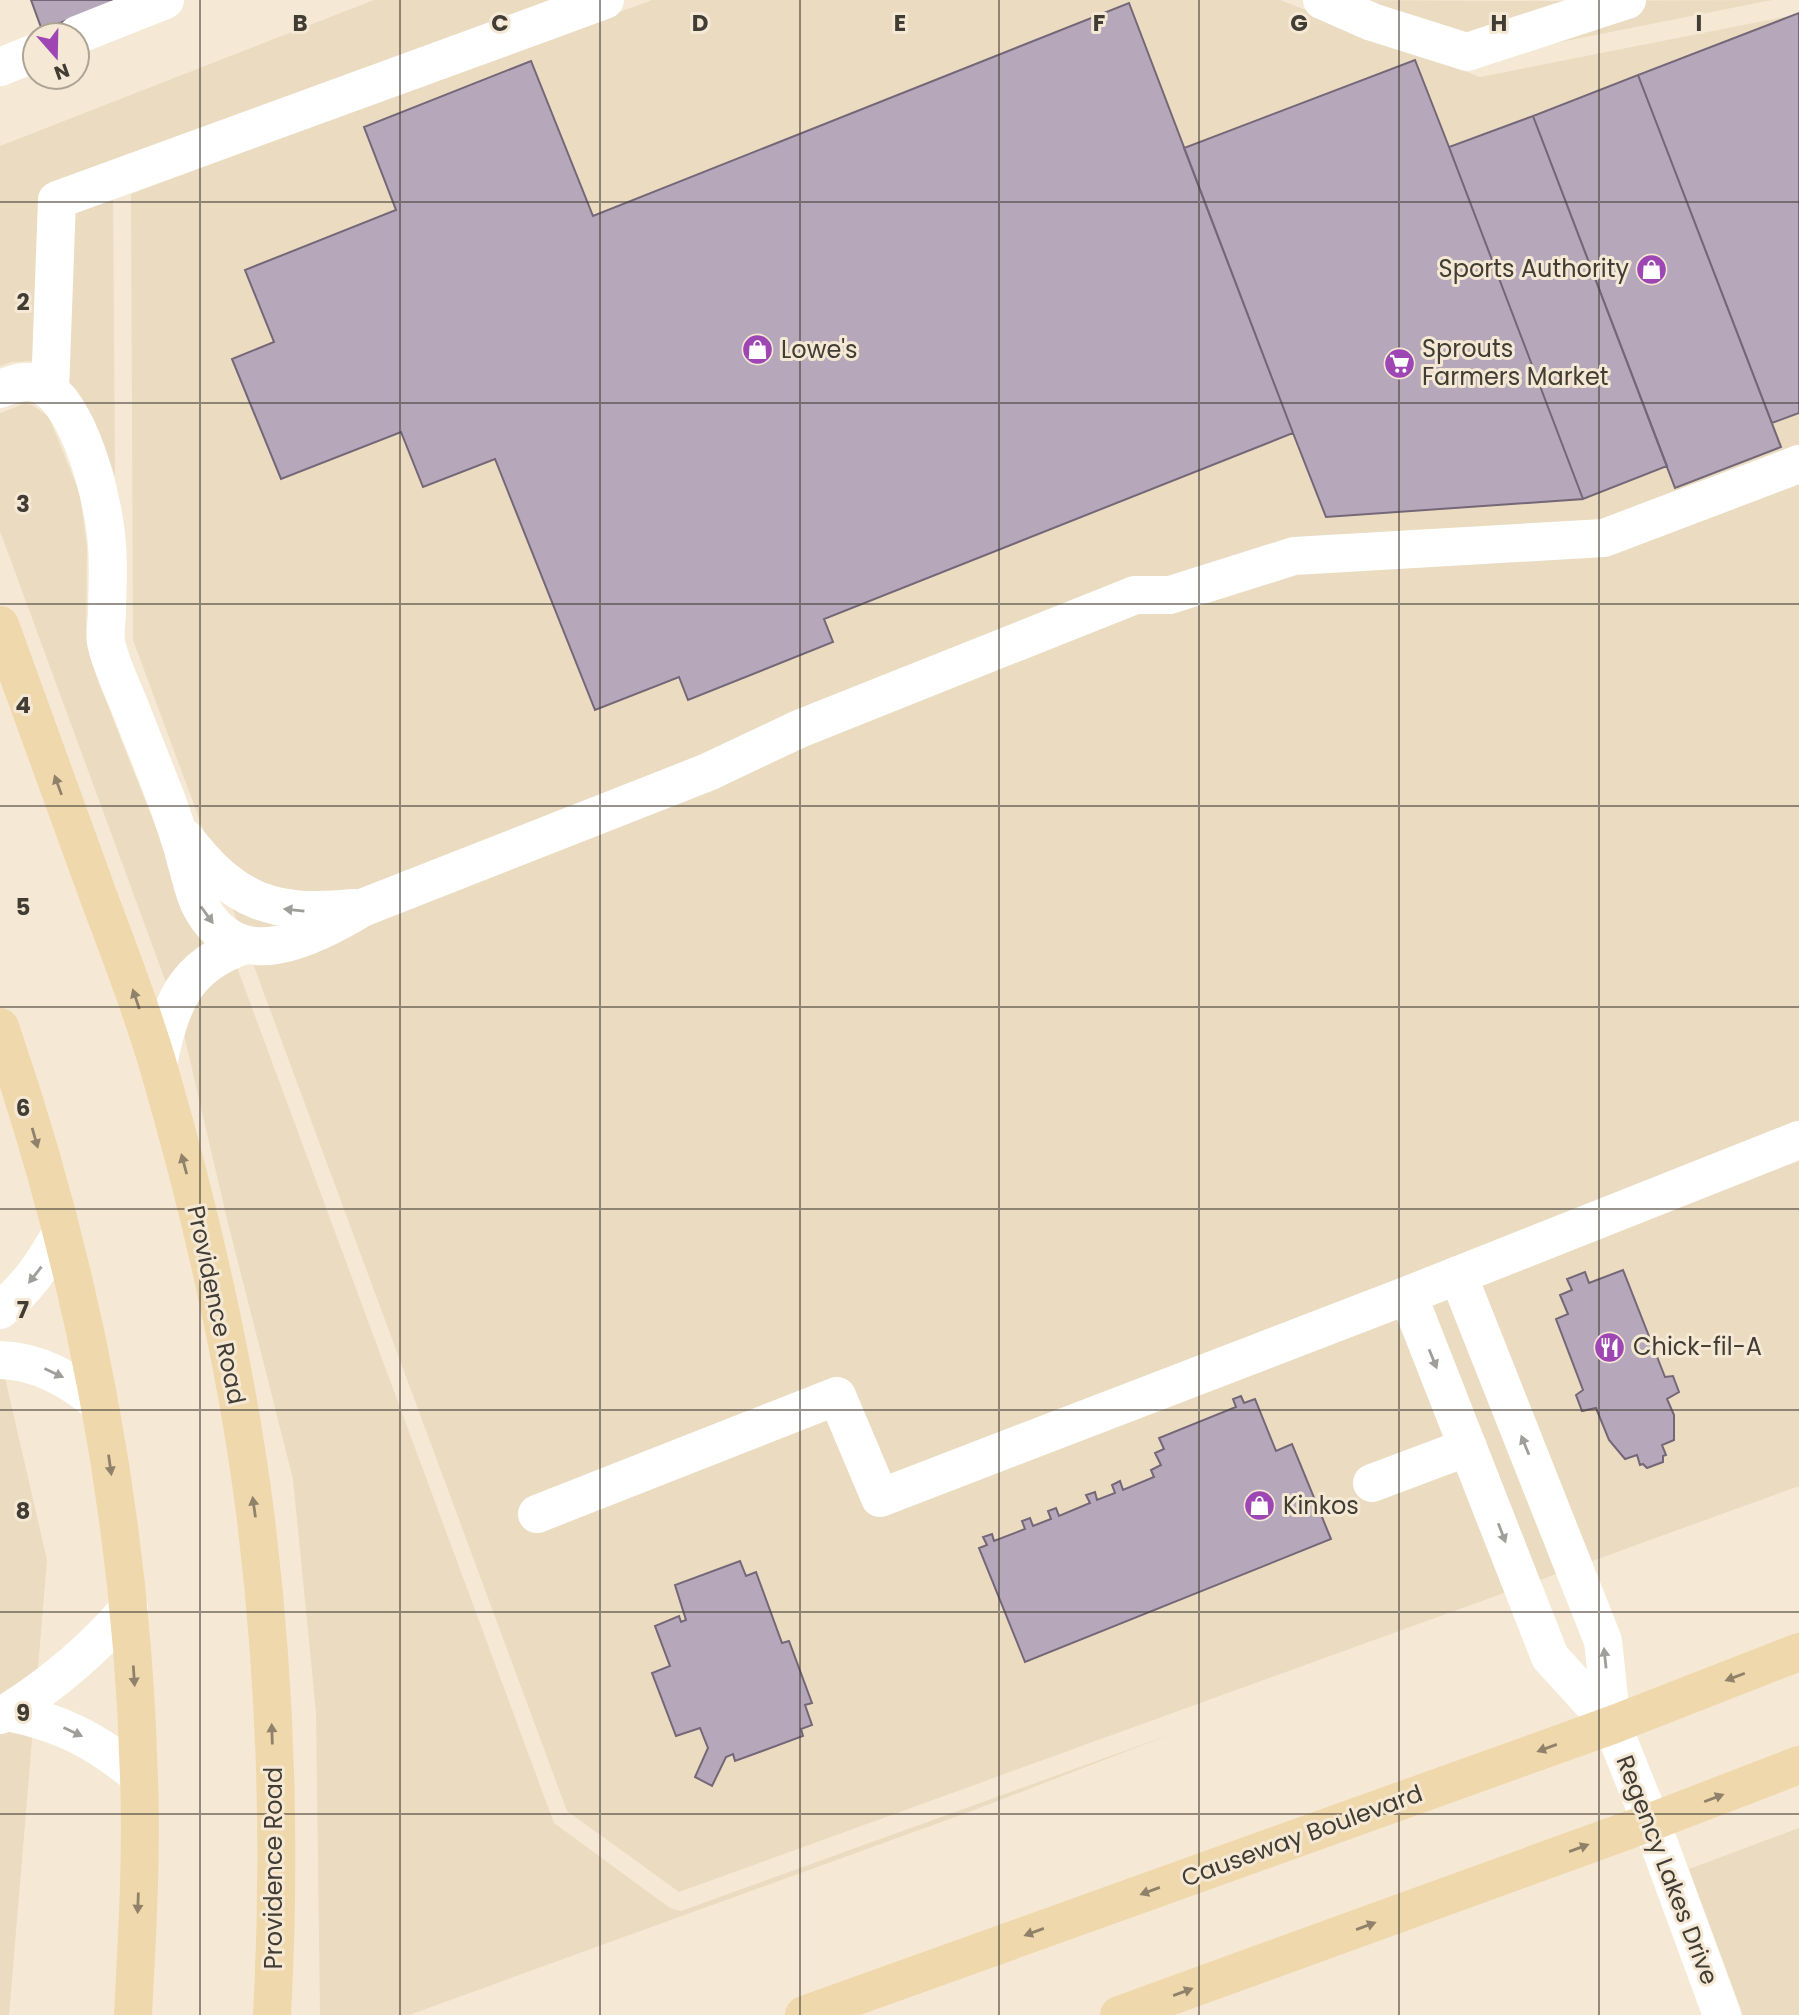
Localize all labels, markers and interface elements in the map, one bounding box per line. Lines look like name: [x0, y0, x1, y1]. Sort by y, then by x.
text: B: [292, 7, 308, 39]
text: C: [491, 7, 509, 39]
text: D: [692, 7, 708, 39]
text: E: [894, 7, 906, 39]
text: F: [1093, 7, 1105, 39]
text: G: [1290, 7, 1308, 39]
text: H: [1491, 7, 1507, 39]
text: I: [1696, 7, 1702, 39]
north arrow: [21, 21, 91, 91]
text: N: [50, 56, 73, 87]
place label: Sports Authority: [1439, 252, 1629, 285]
shop icon: Sports Authority: [1635, 252, 1669, 286]
text: 2: [16, 286, 30, 318]
place label: Sprouts Farmers Market: [1422, 332, 1609, 393]
shop icon: Lowe's: [741, 333, 775, 367]
place label: Lowe's: [781, 333, 858, 366]
supermarket icon: Sprouts Farmers Market: [1382, 346, 1416, 380]
text: 3: [16, 488, 30, 520]
text: 4: [15, 689, 31, 721]
one-way arrow: [53, 775, 64, 796]
text: 5: [16, 891, 30, 923]
one-way arrow: [283, 904, 305, 915]
one-way arrow: [200, 906, 215, 924]
one-way arrow: [130, 989, 141, 1010]
text: 6: [16, 1092, 30, 1124]
one-way arrow: [31, 1128, 41, 1149]
one-way arrow: [178, 1153, 189, 1175]
street label: Providence Road: [179, 1203, 254, 1407]
one-way arrow: [29, 1266, 43, 1284]
text: 7: [17, 1294, 29, 1326]
restaurant icon: Chick-fil-A: [1593, 1330, 1627, 1364]
place label: Chick-fil-A: [1633, 1330, 1762, 1363]
one-way arrow: [1428, 1349, 1439, 1370]
one-way arrow: [44, 1367, 64, 1379]
one-way arrow: [1520, 1434, 1531, 1455]
one-way arrow: [105, 1455, 116, 1477]
shop icon: Kinkos: [1243, 1489, 1277, 1523]
place label: Kinkos: [1283, 1489, 1359, 1522]
text: 8: [16, 1495, 30, 1527]
one-way arrow: [248, 1496, 259, 1518]
one-way arrow: [1496, 1523, 1507, 1544]
one-way arrow: [1599, 1646, 1610, 1668]
one-way arrow: [129, 1665, 140, 1687]
one-way arrow: [1725, 1672, 1746, 1683]
text: 9: [16, 1697, 30, 1729]
one-way arrow: [267, 1722, 278, 1744]
one-way arrow: [63, 1726, 83, 1738]
one-way arrow: [1537, 1743, 1558, 1754]
street label: Regency Lakes Drive: [1608, 1750, 1726, 1989]
street label: Providence Road: [257, 1767, 290, 1969]
street label: Causeway Boulevard: [1177, 1777, 1427, 1895]
one-way arrow: [1704, 1792, 1725, 1803]
one-way arrow: [1569, 1842, 1590, 1853]
one-way arrow: [1139, 1886, 1160, 1897]
one-way arrow: [132, 1892, 143, 1914]
one-way arrow: [1355, 1921, 1376, 1932]
one-way arrow: [1023, 1927, 1044, 1938]
one-way arrow: [1173, 1986, 1194, 1997]

